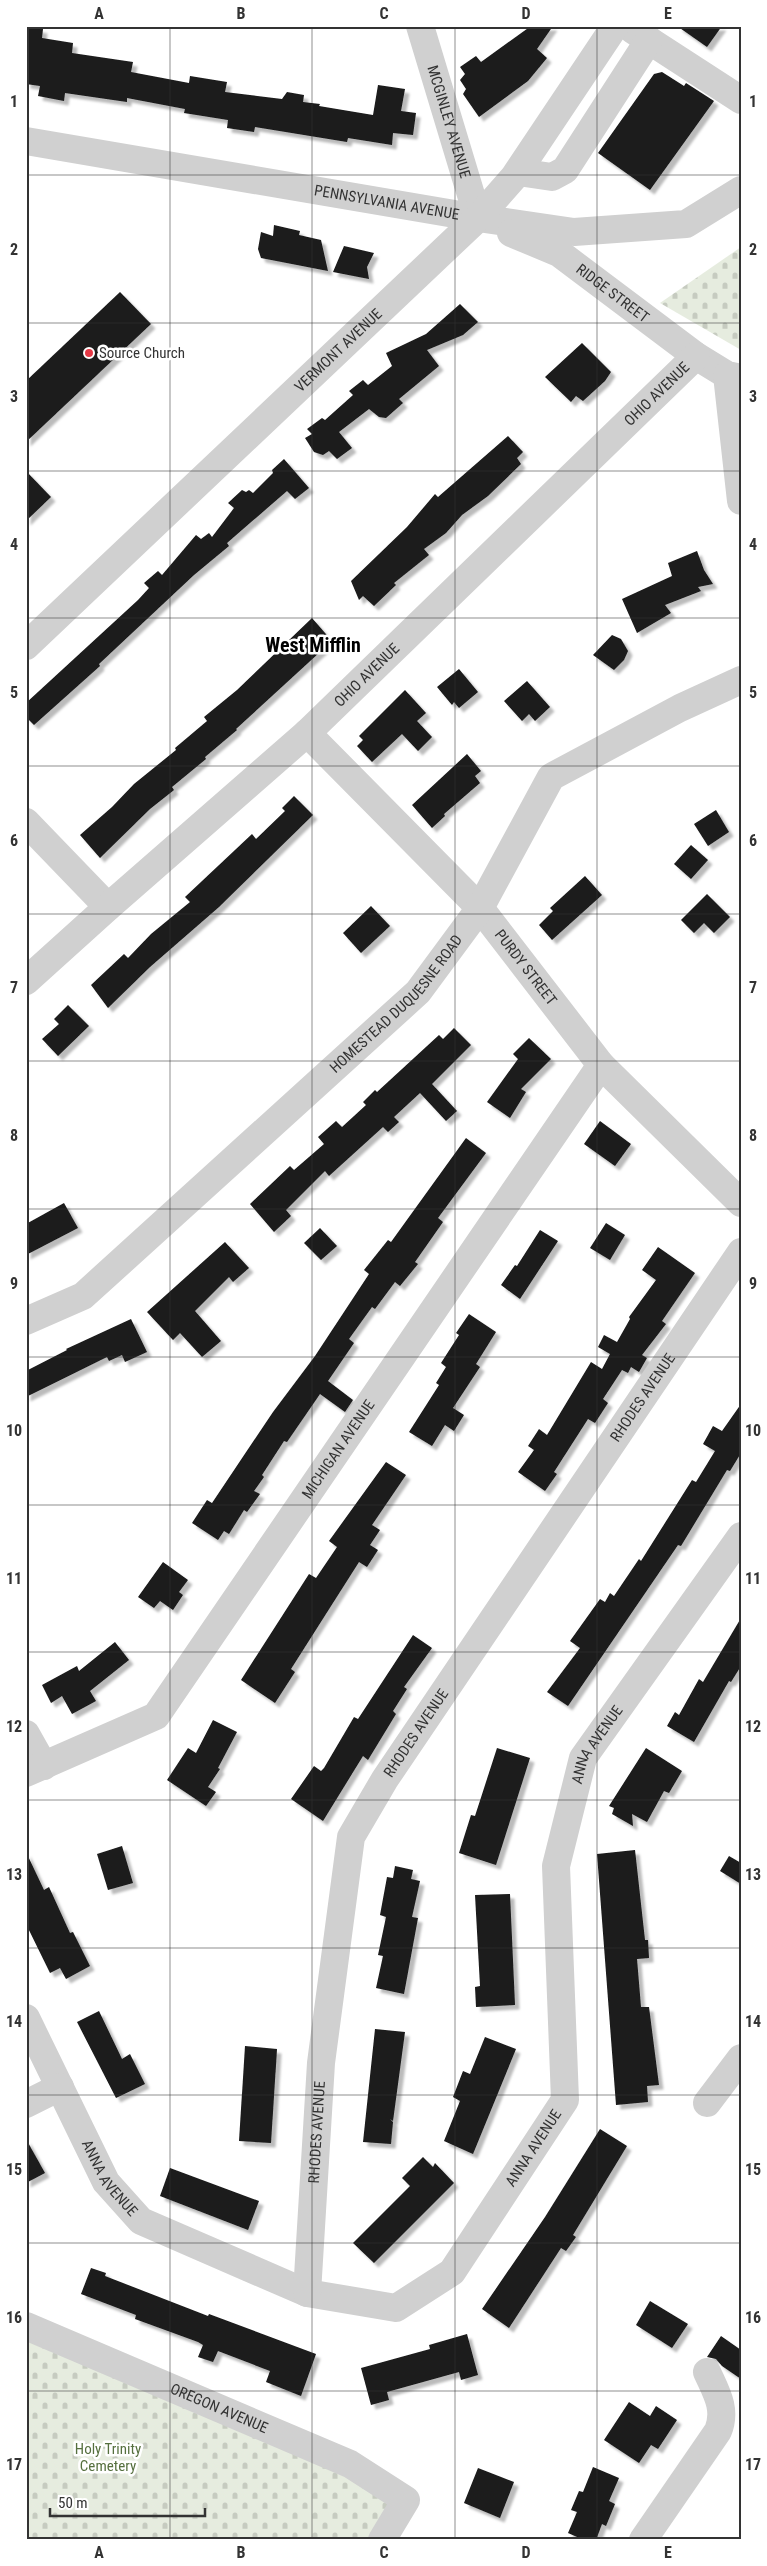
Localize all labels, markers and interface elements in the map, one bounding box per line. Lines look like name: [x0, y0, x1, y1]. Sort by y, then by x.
text: A: [94, 4, 104, 23]
text: B: [237, 4, 246, 23]
text: C: [379, 4, 389, 23]
text: D: [521, 4, 531, 23]
text: E: [664, 4, 672, 23]
street label: MCGINLEY AVENUE: [423, 63, 474, 180]
text: 1: [10, 92, 18, 111]
text: 1: [749, 92, 757, 111]
street label: PENNSYLVANIA AVENUE: [313, 181, 461, 224]
text: 2: [10, 240, 18, 259]
text: 2: [749, 240, 757, 259]
street label: RIDGE STREET: [573, 260, 653, 327]
street label: VERMONT AVENUE: [291, 305, 386, 396]
place label: Source Church: [99, 344, 185, 362]
marker: Source Church: [83, 347, 95, 359]
street label: OHIO AVENUE: [621, 358, 693, 430]
text: 3: [10, 387, 18, 406]
text: 3: [749, 387, 757, 406]
text: 4: [10, 535, 18, 554]
text: 4: [749, 535, 757, 554]
district label: West Mifflin: [265, 633, 361, 657]
street label: OHIO AVENUE: [330, 640, 403, 711]
text: 5: [10, 683, 18, 702]
text: 5: [749, 683, 757, 702]
text: 6: [10, 831, 18, 850]
text: 6: [749, 831, 757, 850]
street label: PURDY STREET: [491, 926, 561, 1009]
street label: HOMESTEAD DUQUESNE ROAD: [326, 931, 466, 1077]
text: 7: [10, 978, 18, 997]
text: 7: [749, 978, 757, 997]
text: 8: [10, 1126, 18, 1145]
text: 8: [749, 1126, 757, 1145]
text: 9: [10, 1274, 18, 1293]
text: 9: [749, 1274, 757, 1293]
street label: RHODES AVENUE: [606, 1350, 679, 1445]
street label: MICHIGAN AVENUE: [298, 1396, 378, 1502]
text: 10: [6, 1421, 22, 1440]
text: 10: [745, 1421, 761, 1440]
text: 11: [6, 1569, 22, 1588]
text: 11: [745, 1569, 761, 1588]
street label: RHODES AVENUE: [380, 1686, 452, 1781]
street label: ANNA AVENUE: [568, 1702, 626, 1786]
text: 12: [6, 1717, 22, 1736]
text: 12: [745, 1717, 761, 1736]
text: 13: [6, 1865, 22, 1884]
text: 13: [745, 1865, 761, 1884]
text: 14: [6, 2012, 22, 2031]
text: 14: [745, 2012, 761, 2031]
street label: RHODES AVENUE: [305, 2081, 329, 2184]
street label: ANNA AVENUE: [502, 2106, 565, 2190]
street label: ANNA AVENUE: [78, 2137, 141, 2220]
text: 15: [6, 2160, 22, 2179]
text: 15: [745, 2160, 761, 2179]
text: 16: [6, 2308, 22, 2327]
text: 16: [745, 2308, 761, 2327]
street label: OREGON AVENUE: [168, 2380, 271, 2437]
park label: Holy Trinity Cemetery: [75, 2440, 141, 2475]
text: 17: [6, 2455, 22, 2474]
text: 17: [745, 2455, 761, 2474]
scale bar: [50, 2486, 205, 2518]
text: 50 m: [58, 2494, 88, 2512]
text: A: [94, 2543, 104, 2562]
text: B: [237, 2543, 246, 2562]
text: C: [379, 2543, 389, 2562]
text: D: [521, 2543, 531, 2562]
text: E: [664, 2543, 672, 2562]

